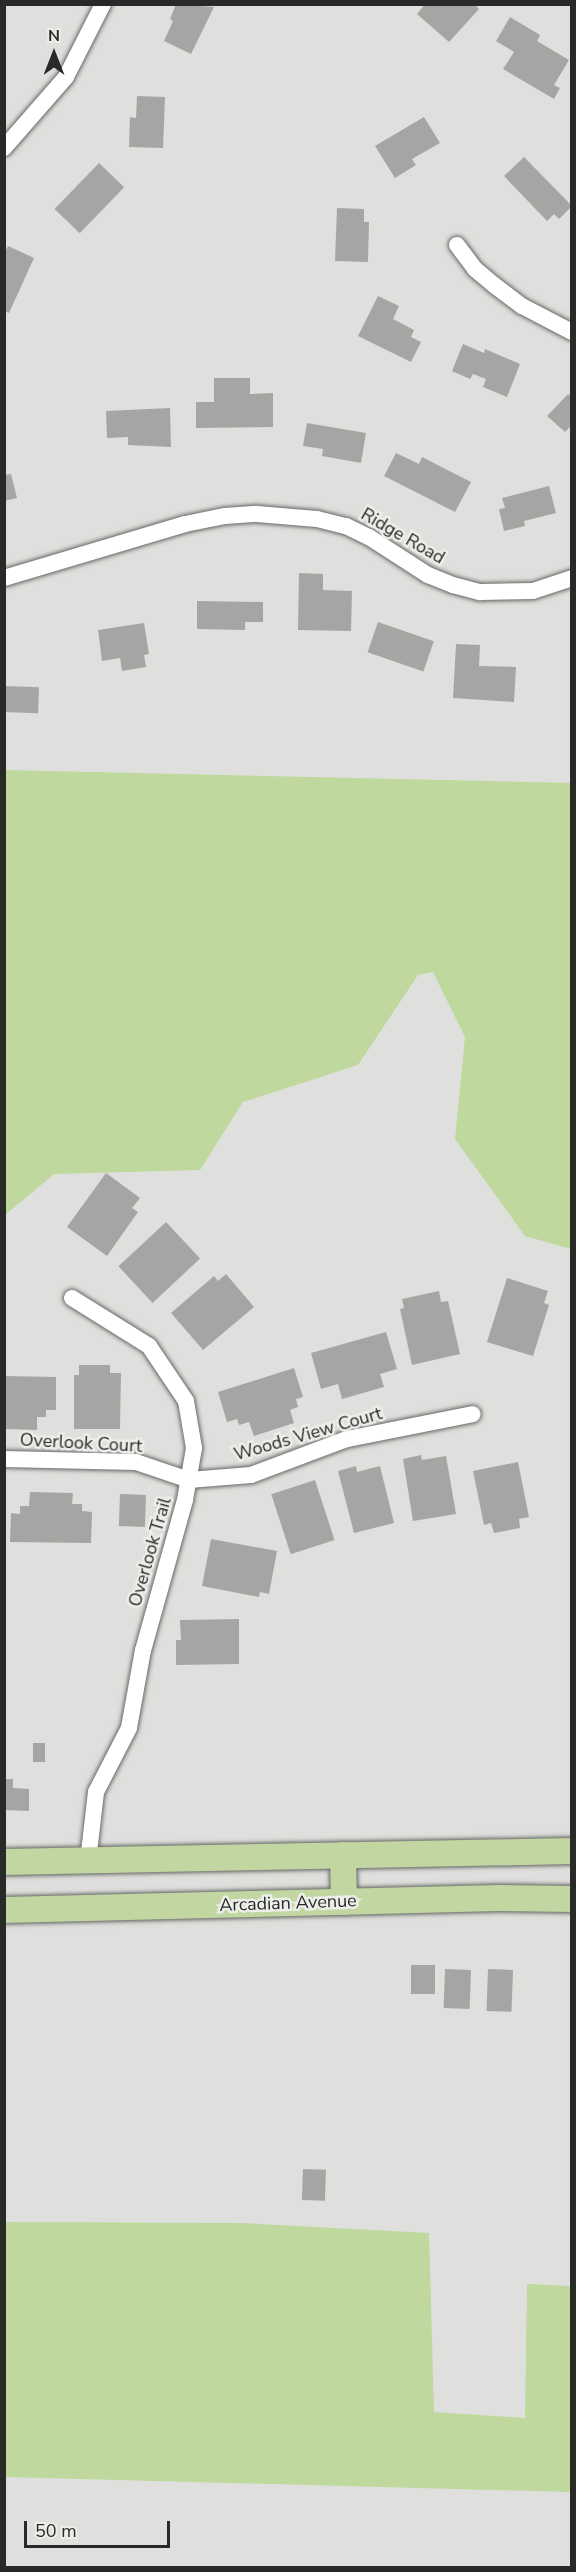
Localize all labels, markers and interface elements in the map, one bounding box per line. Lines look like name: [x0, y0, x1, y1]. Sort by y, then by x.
north arrow: [24, 24, 84, 84]
text: N: [48, 25, 60, 47]
street label: Ridge Road: [357, 503, 449, 569]
street label: Woods View Court: [231, 1403, 385, 1465]
street label: Overlook Court: [19, 1429, 143, 1457]
street label: Overlook Trail: [124, 1495, 176, 1609]
street label: Arcadian Avenue: [219, 1890, 357, 1916]
scale bar: [27, 2509, 172, 2547]
text: 50 m: [35, 2519, 77, 2543]

